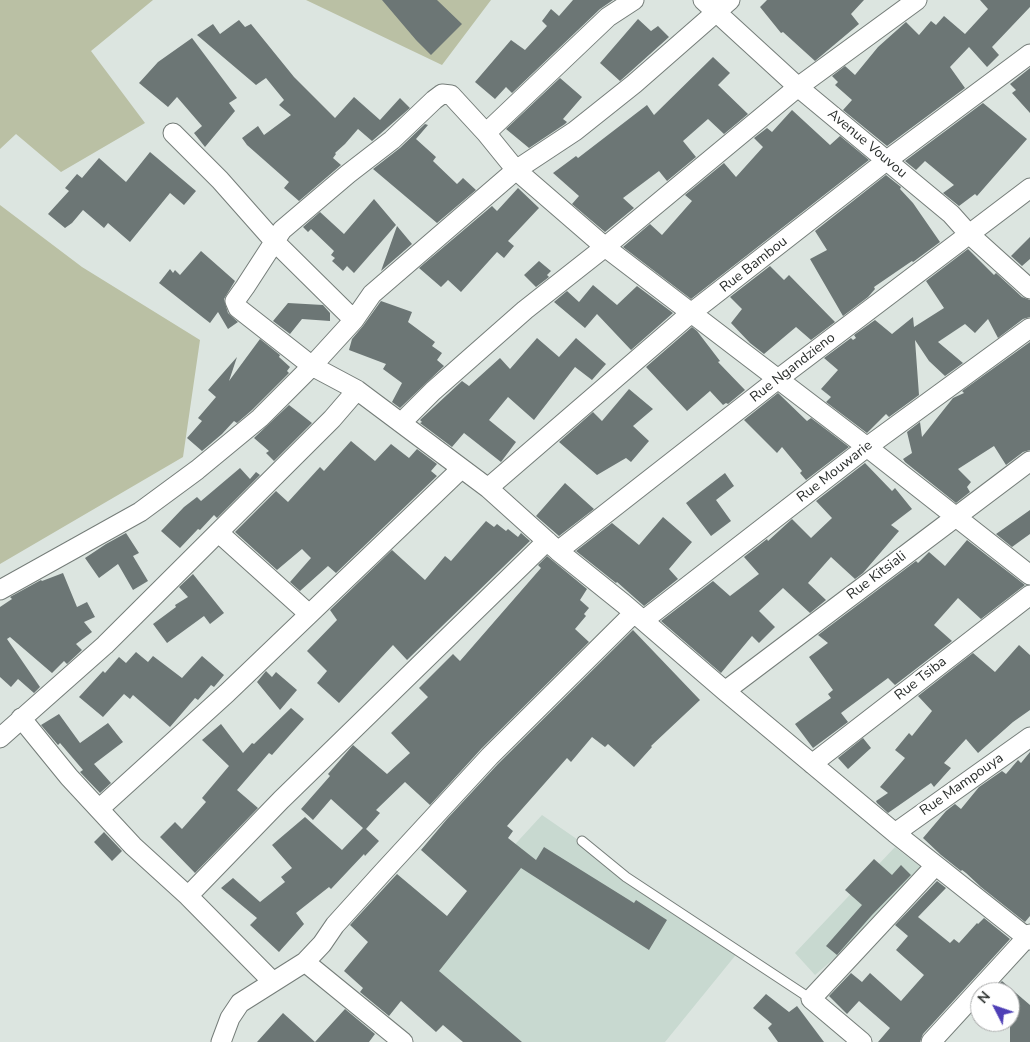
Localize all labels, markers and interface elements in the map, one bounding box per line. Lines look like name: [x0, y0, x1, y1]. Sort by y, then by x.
street label: Avenue Vouvou: [824, 106, 910, 182]
street label: Rue Bambou: [717, 233, 791, 297]
street label: Rue Ngandzieno: [747, 330, 839, 406]
street label: Rue Mouwarie: [794, 437, 876, 507]
street label: Rue Kitsiali: [844, 548, 910, 604]
street label: Rue Tsiba: [892, 654, 950, 704]
street label: Rue Mampouya: [917, 750, 1007, 820]
north arrow: [970, 982, 1020, 1032]
text: N: [973, 987, 995, 1008]

